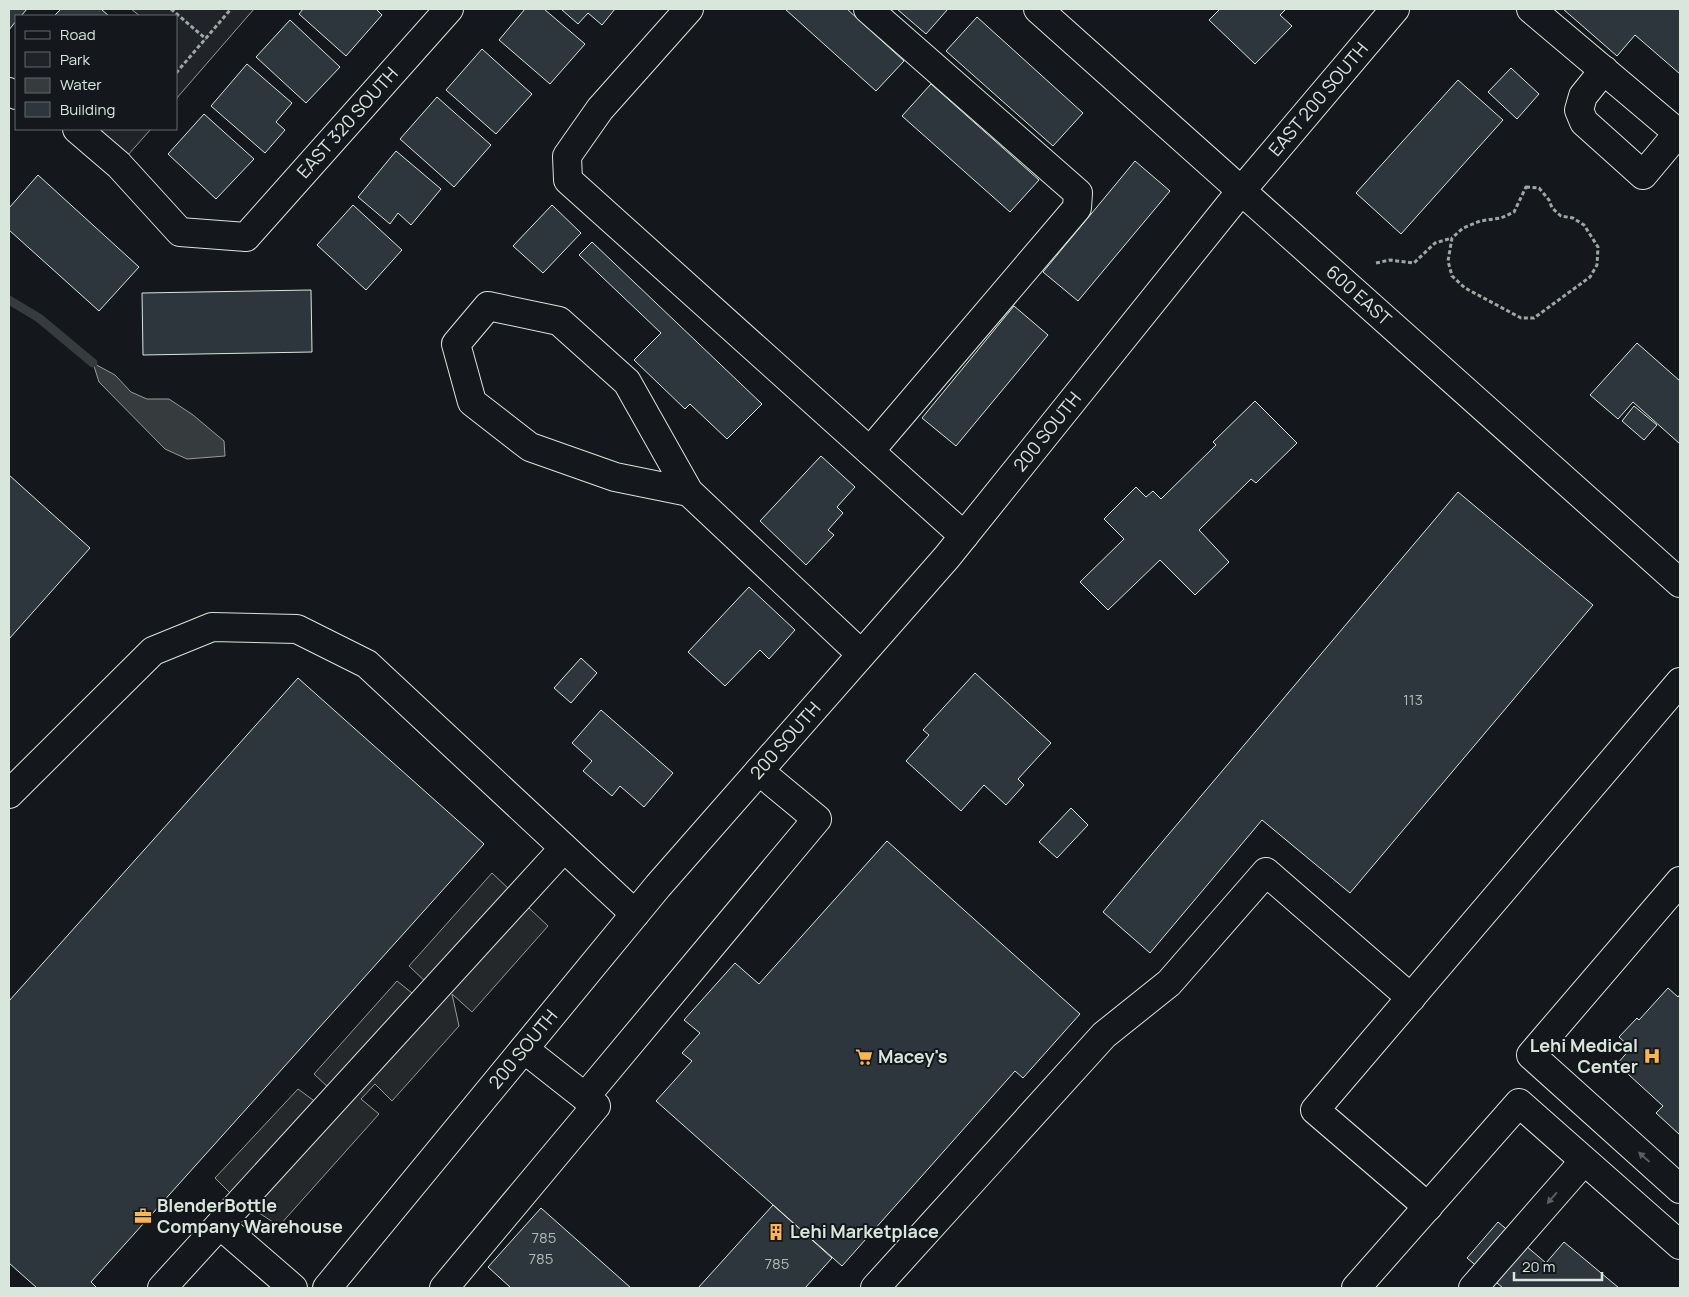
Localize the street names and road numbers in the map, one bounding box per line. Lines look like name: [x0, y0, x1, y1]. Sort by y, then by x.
street label: EAST 200 SOUTH: [1263, 37, 1373, 161]
street label: EAST 320 SOUTH: [291, 62, 403, 183]
street label: 600 EAST: [1321, 259, 1397, 331]
street label: 200 SOUTH: [1007, 387, 1086, 476]
street label: 200 SOUTH: [744, 696, 825, 784]
street label: 200 SOUTH: [483, 1004, 562, 1093]

